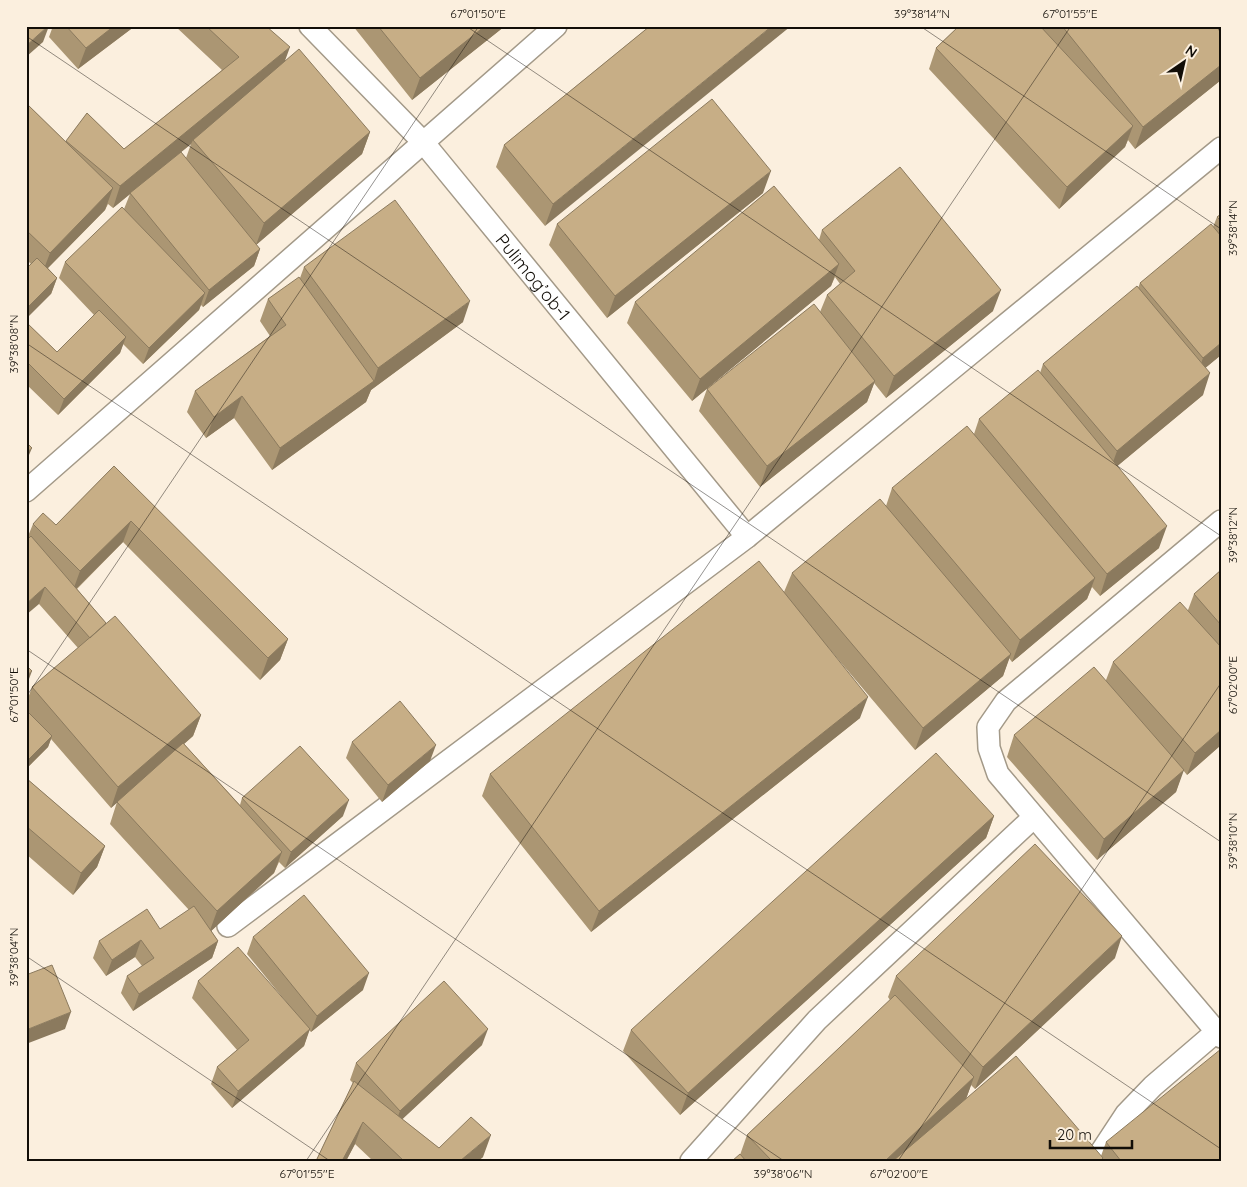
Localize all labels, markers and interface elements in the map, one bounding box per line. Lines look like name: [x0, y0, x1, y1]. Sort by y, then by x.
text: 67°01'50"E: [450, 6, 506, 21]
text: 39°38'14"N: [894, 6, 950, 21]
text: 67°01'55"E: [1043, 6, 1098, 21]
north arrow: [1160, 38, 1210, 88]
text: N: [1182, 41, 1201, 62]
text: 39°38'14"N: [1225, 200, 1240, 256]
street label: Pulimog’ob-1: [491, 228, 576, 325]
text: 39°38'08"N: [6, 314, 21, 374]
text: 39°38'12"N: [1225, 507, 1240, 563]
text: 67°02'00"E: [1225, 656, 1240, 714]
text: 67°01'50"E: [6, 667, 21, 723]
text: 39°38'10"N: [1225, 813, 1240, 869]
text: 39°38'04"N: [6, 928, 21, 986]
scale bar: [1050, 1117, 1132, 1149]
text: 20 m: [1057, 1125, 1092, 1144]
text: 67°01'55"E: [280, 1166, 335, 1181]
text: 39°38'06"N: [754, 1166, 812, 1181]
text: 67°02'00"E: [870, 1166, 928, 1181]

